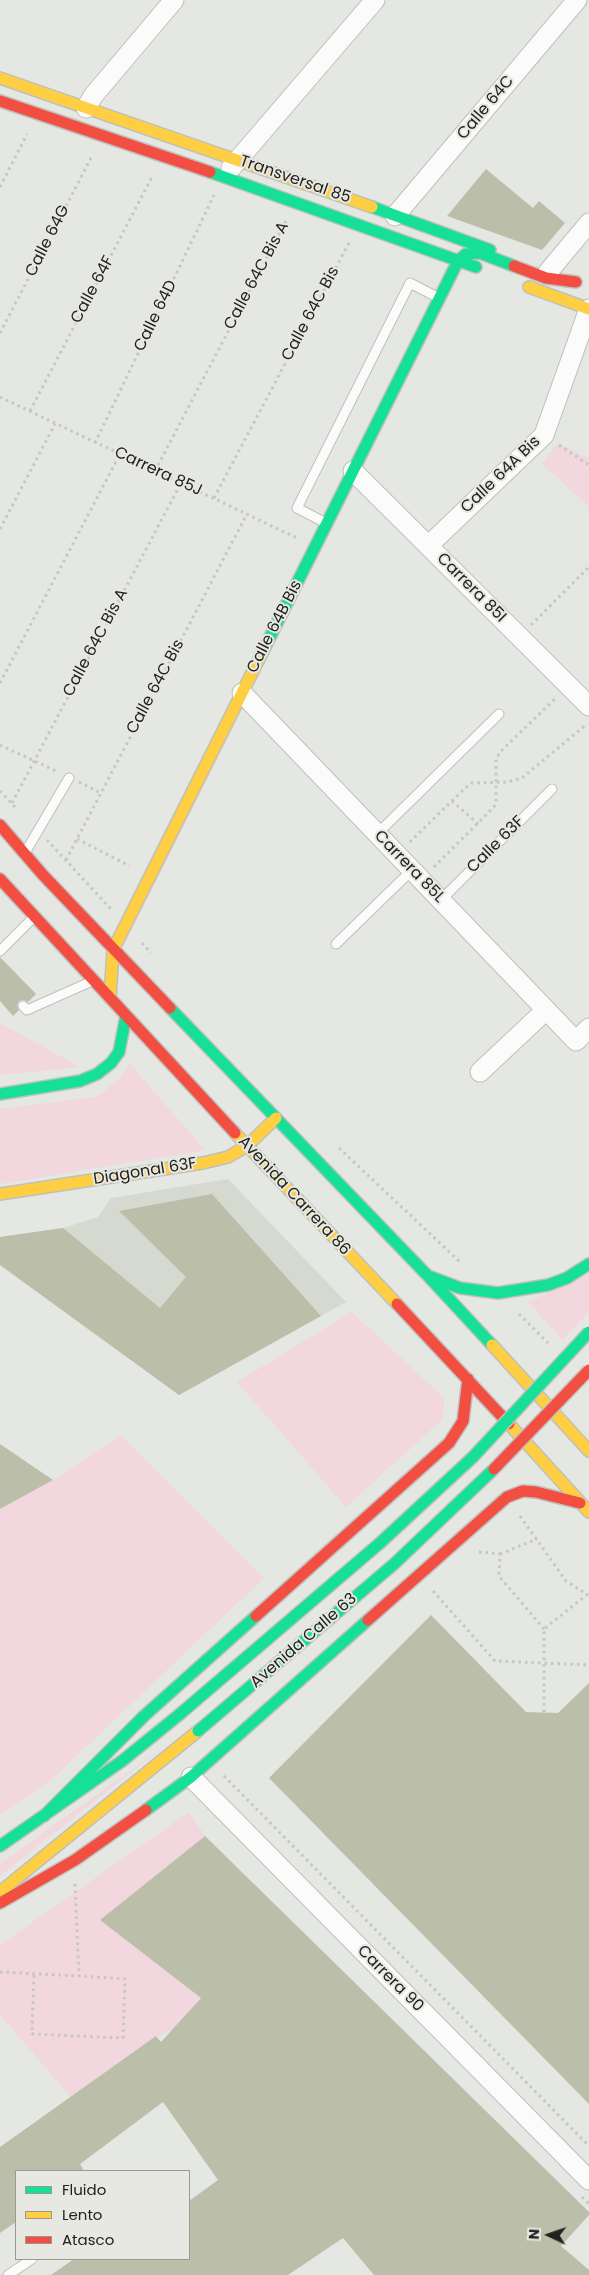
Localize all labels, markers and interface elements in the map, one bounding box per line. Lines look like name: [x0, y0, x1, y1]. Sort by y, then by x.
street label: Calle 64C: [454, 72, 518, 144]
street label: Transversal 85: [237, 152, 353, 208]
street label: Calle 64G: [22, 202, 74, 280]
street label: Calle 64C Bis A: [221, 219, 293, 333]
street label: Calle 64F: [67, 253, 119, 327]
street label: Calle 64C Bis: [278, 264, 344, 364]
street label: Calle 64D: [131, 277, 181, 355]
street label: Calle 64A Bis: [457, 432, 545, 518]
street label: Carrera 85J: [111, 443, 205, 501]
street label: Carrera 85I: [432, 549, 510, 627]
street label: Calle 64B Bis: [243, 577, 307, 677]
street label: Calle 64C Bis A: [60, 586, 132, 700]
street label: Calle 64C Bis: [123, 637, 189, 737]
street label: Calle 63F: [463, 812, 529, 878]
street label: Carrera 85L: [370, 827, 448, 907]
street label: Avenida Carrera 86: [234, 1132, 354, 1260]
street label: Diagonal 63F: [92, 1154, 198, 1190]
street label: Avenida Calle 63: [247, 1590, 361, 1692]
street label: Carrera 90: [353, 1942, 427, 2016]
legend: [15, 2170, 190, 2260]
text: Fluido: [62, 2179, 106, 2200]
text: Lento: [62, 2204, 102, 2225]
north arrow: [524, 2210, 574, 2260]
text: N: [524, 2228, 544, 2240]
text: Atasco: [62, 2229, 114, 2250]

